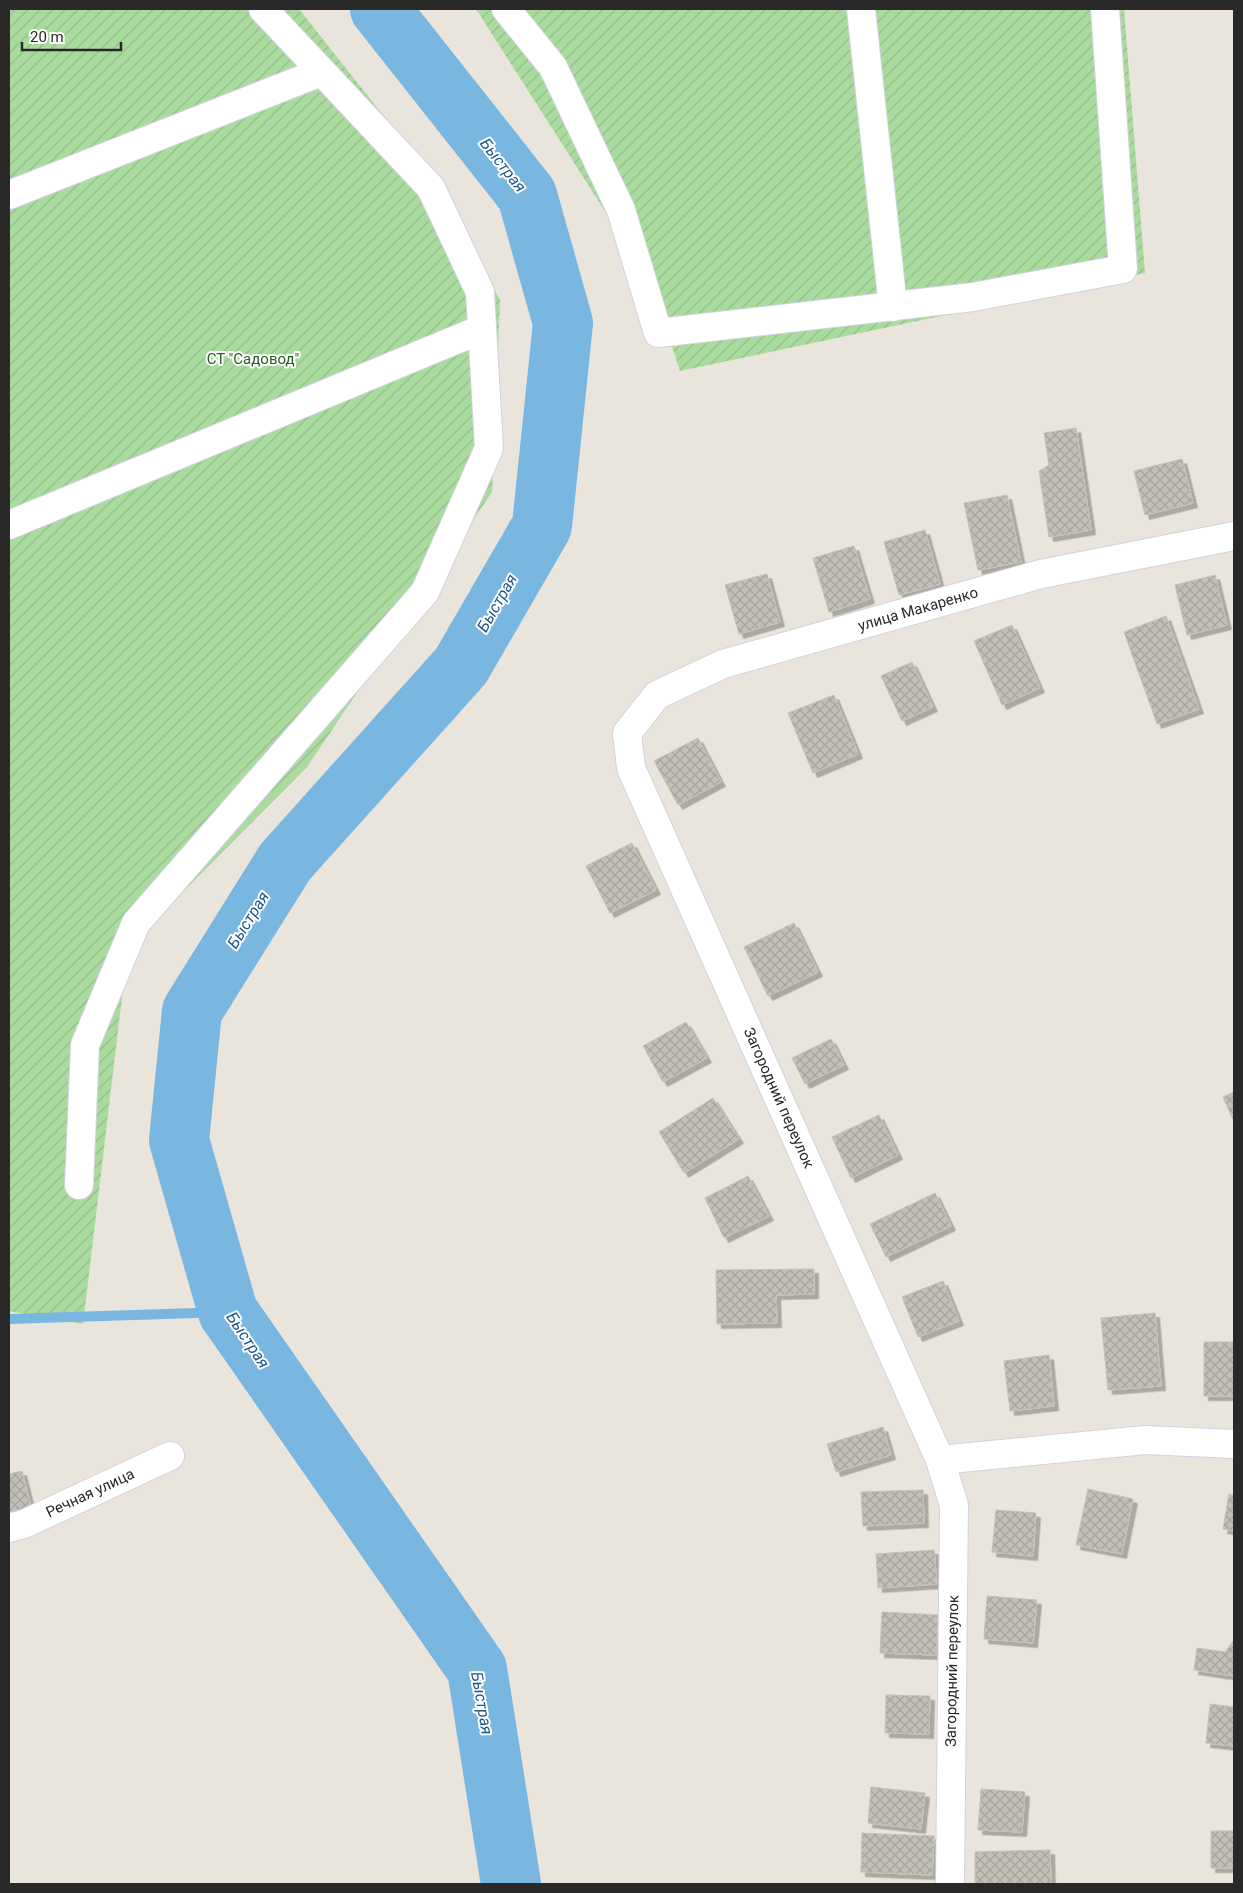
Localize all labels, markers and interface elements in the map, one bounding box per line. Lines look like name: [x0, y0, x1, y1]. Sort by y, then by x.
scale bar: [22, 20, 121, 52]
text: 20 m: [30, 28, 64, 46]
water label: Быстрая: [476, 134, 530, 196]
park label: СТ "Садовод": [207, 350, 300, 368]
water label: Быстрая: [473, 571, 521, 635]
street label: улица Макаренко: [856, 583, 980, 635]
water label: Быстрая: [223, 888, 273, 952]
street label: Загородний переулок: [740, 1025, 818, 1171]
water label: Быстрая: [222, 1308, 274, 1372]
street label: Речная улица: [43, 1465, 137, 1521]
street label: Загородний переулок: [942, 1595, 962, 1747]
water label: Быстрая: [467, 1670, 497, 1736]

